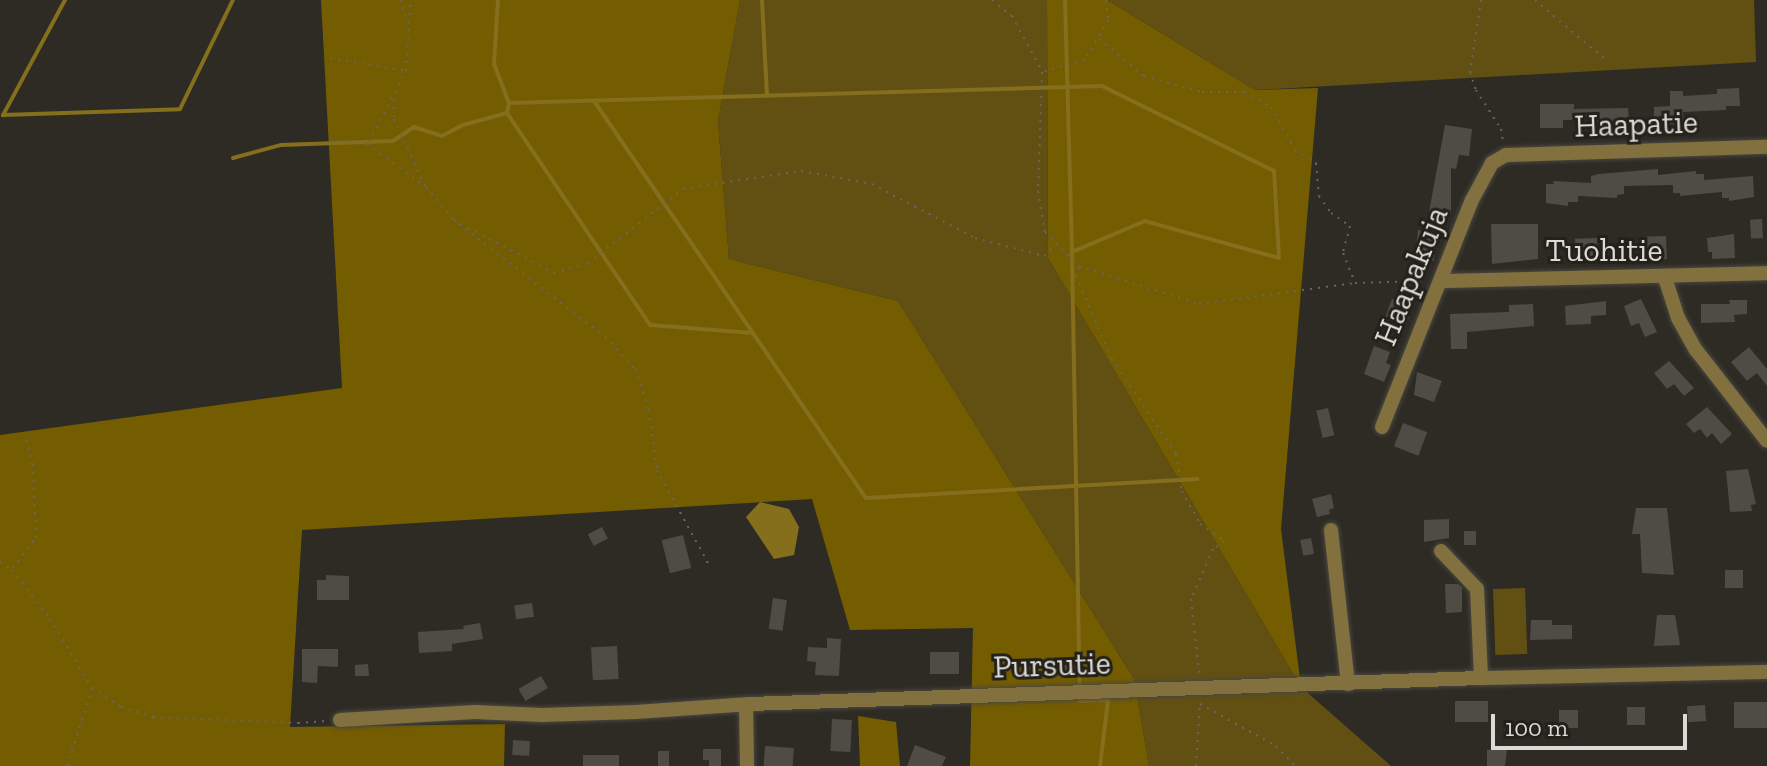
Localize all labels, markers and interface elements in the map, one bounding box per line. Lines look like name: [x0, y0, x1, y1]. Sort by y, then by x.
street label: Haapatie: [1574, 103, 1698, 145]
street label: Haapakuja: [1366, 201, 1456, 351]
street label: Tuohitie: [1546, 231, 1662, 269]
street label: Pursutie: [993, 644, 1111, 686]
scale bar: [1495, 698, 1691, 748]
text: 100 m: [1505, 713, 1568, 742]

